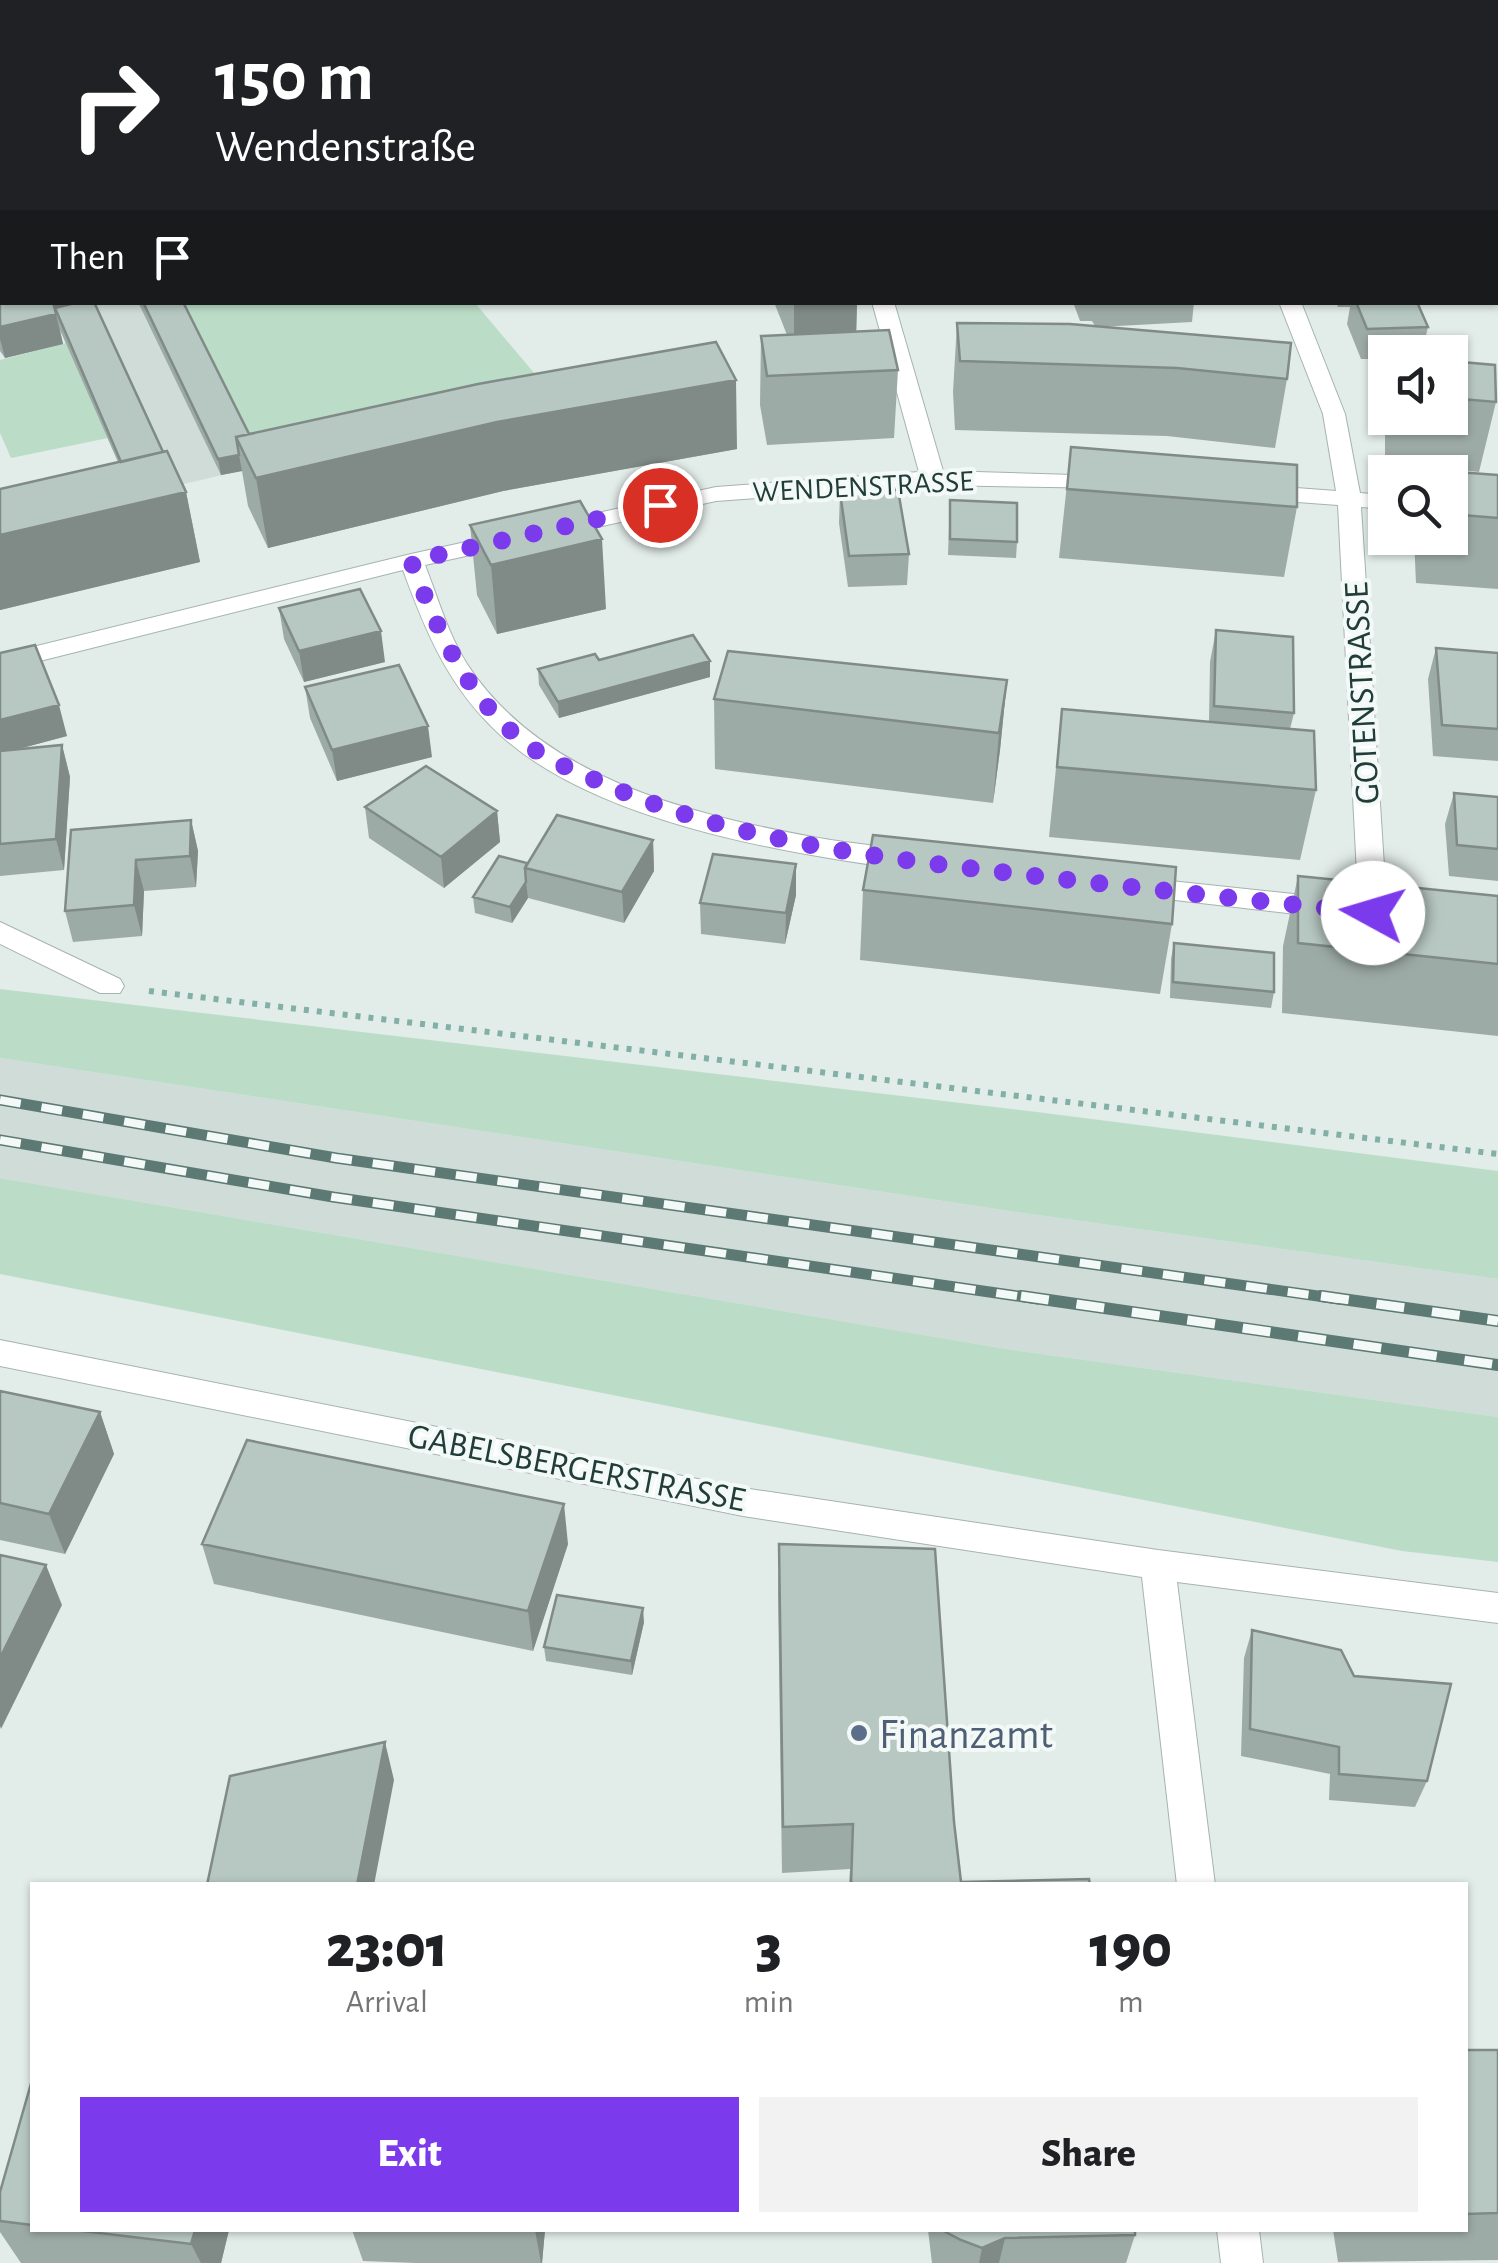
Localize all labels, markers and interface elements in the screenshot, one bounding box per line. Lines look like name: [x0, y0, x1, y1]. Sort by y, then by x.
icon: right: [50, 40, 180, 170]
text: 150 m: [215, 43, 374, 113]
text: Wendenstraße: [215, 125, 476, 170]
icon: arrive: [145, 230, 200, 285]
text: Then: [50, 239, 125, 277]
map controls: [1368, 335, 1468, 555]
button: sound: [1368, 335, 1468, 435]
button: search: [1368, 455, 1468, 555]
pin: [618, 463, 703, 548]
street label: WENDENSTRASSE: [752, 466, 974, 508]
icon: arrive: [633, 478, 688, 533]
street label: GOTENSTRASSE: [1339, 581, 1386, 805]
position arrow: [1321, 861, 1425, 965]
street label: GABELSBERGERSTRASSE: [405, 1419, 748, 1518]
place label: Finanzamt: [879, 1714, 1053, 1756]
marker: Finanzamt: [848, 1722, 870, 1744]
text: 23:01: [326, 1918, 448, 1978]
text: 3: [756, 1918, 782, 1978]
text: 190: [1090, 1918, 1172, 1978]
text: Arrival: [346, 1986, 428, 2018]
text: min: [744, 1986, 794, 2018]
text: m: [1118, 1986, 1144, 2018]
button: Exit: [80, 2097, 739, 2212]
button: Share: [759, 2097, 1418, 2212]

